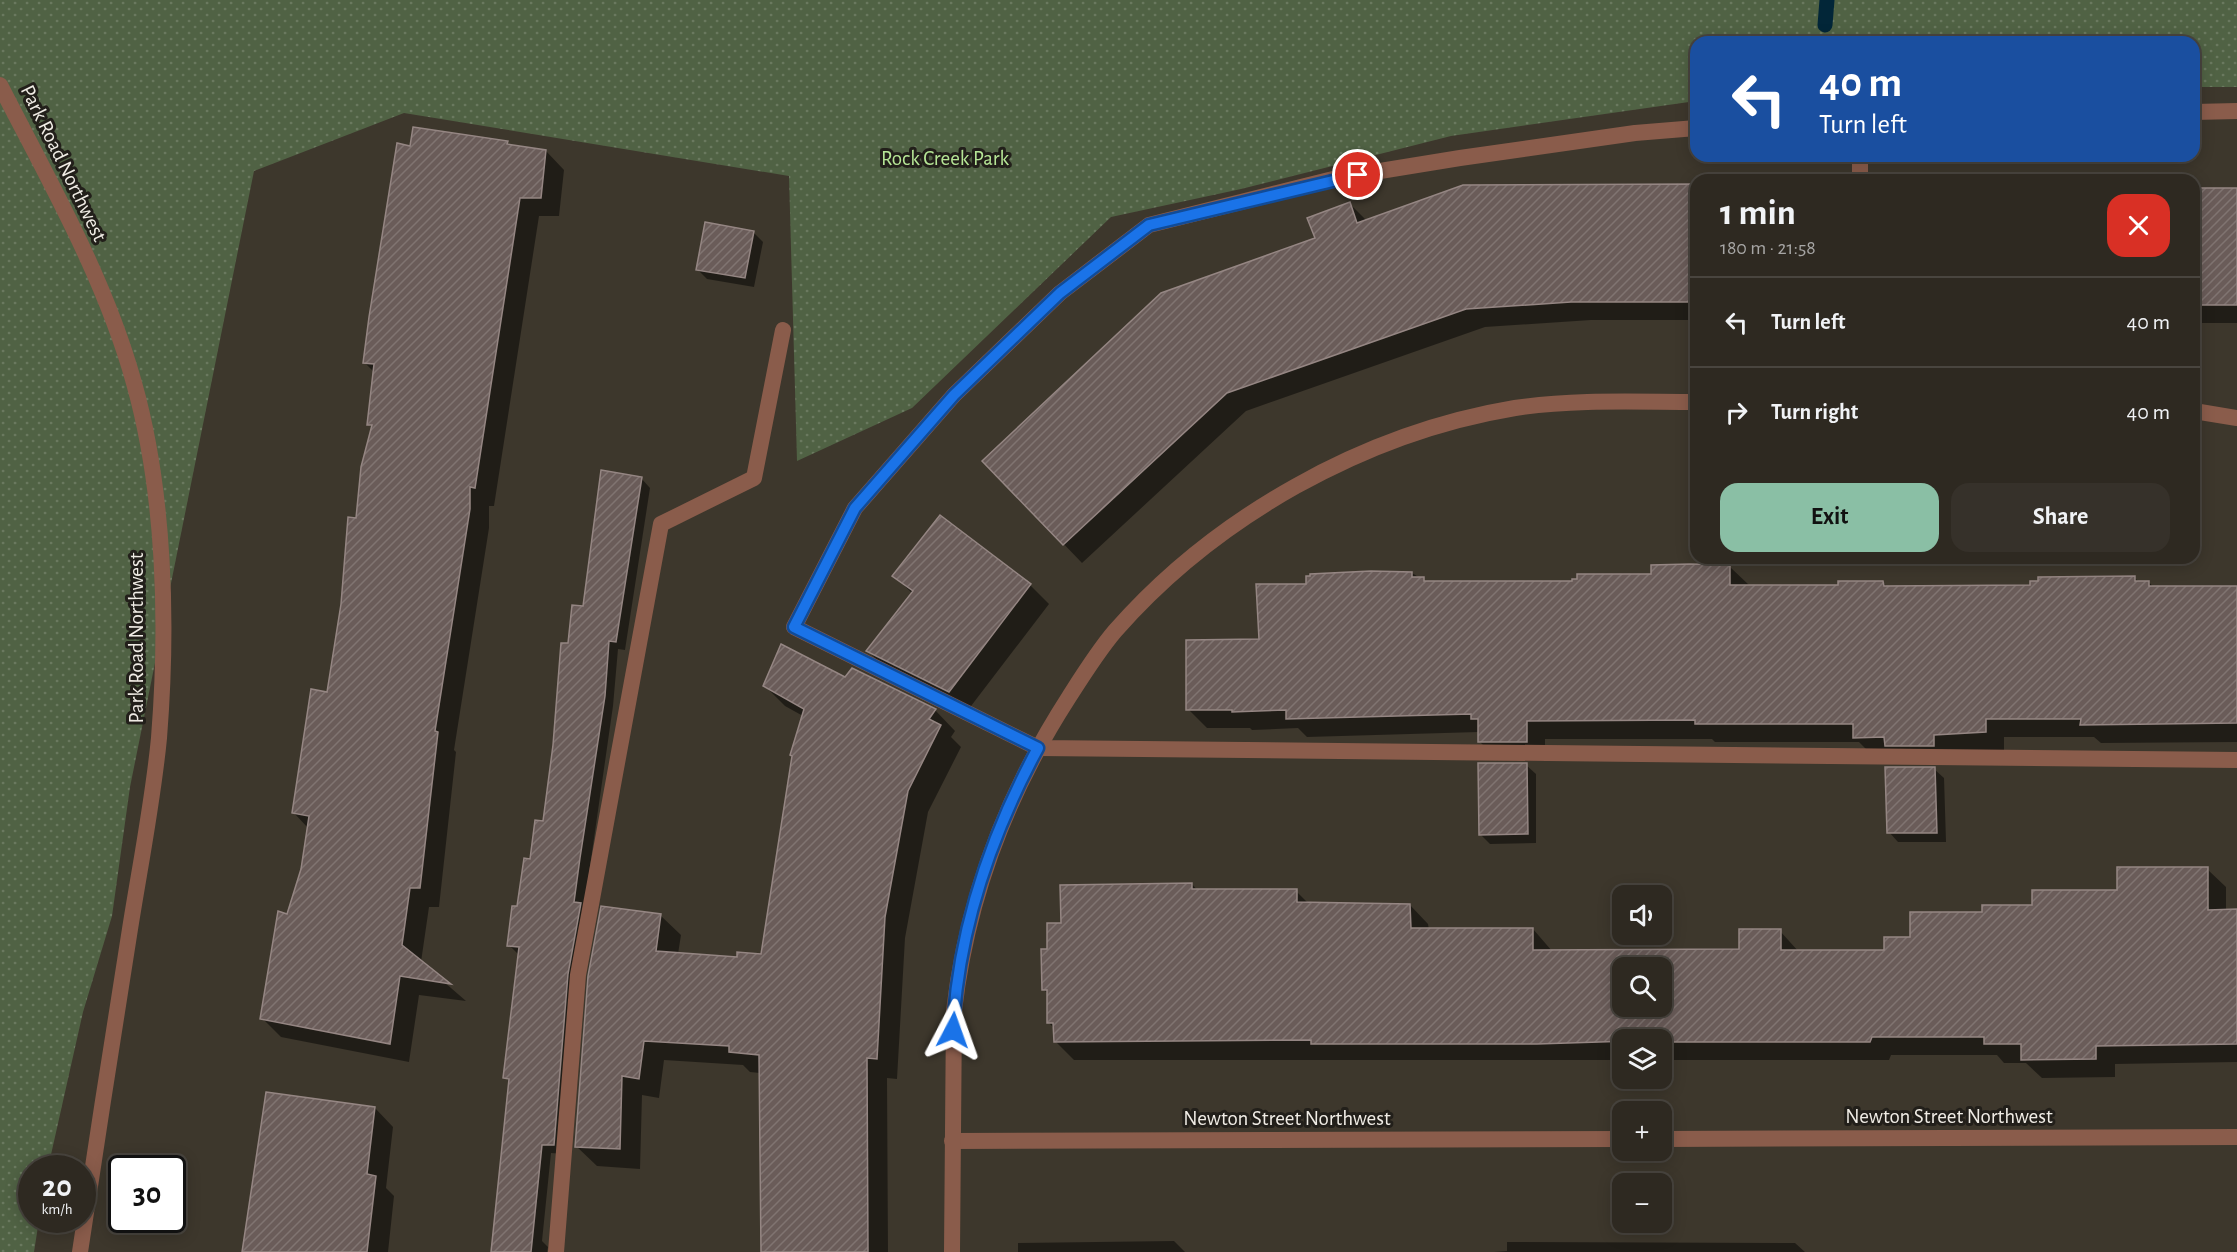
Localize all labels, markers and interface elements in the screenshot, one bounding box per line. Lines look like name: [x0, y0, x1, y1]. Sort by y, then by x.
icon: left: [1720, 60, 1798, 138]
text: 40 m: [1819, 62, 1902, 104]
street label: Park Road Northwest: [17, 82, 111, 245]
text: Turn left: [1819, 111, 1907, 138]
park label: Rock Creek Park: [881, 148, 1010, 169]
pin: [1332, 149, 1383, 200]
icon: arrive: [1341, 158, 1374, 191]
button: close: [2107, 194, 2170, 257]
text: 1 min: [1720, 195, 1796, 231]
text: 180 m · 21:58: [1720, 238, 1816, 258]
icon: left: [1720, 306, 1753, 339]
text: Turn left: [1771, 311, 1845, 333]
text: 40 m: [2127, 311, 2170, 333]
icon: right: [1720, 396, 1753, 429]
text: Turn right: [1771, 401, 1858, 423]
text: 40 m: [2127, 401, 2170, 423]
button: Exit: [1720, 483, 1939, 552]
button: Share: [1951, 483, 2170, 552]
street label: Park Road Northwest: [126, 552, 147, 723]
map controls: [1612, 885, 1672, 1233]
button: sound: [1612, 885, 1672, 945]
button: search: [1612, 957, 1672, 1017]
position arrow: [921, 998, 985, 1062]
button: layers: [1612, 1029, 1672, 1089]
button: +: [1612, 1101, 1672, 1161]
street label: Newton Street Northwest: [1845, 1106, 2053, 1127]
street label: Newton Street Northwest: [1183, 1108, 1391, 1129]
speed limit sign: 30: [108, 1155, 186, 1233]
text: 20: [42, 1172, 72, 1202]
button: −: [1612, 1173, 1672, 1233]
text: km/h: [42, 1202, 72, 1217]

